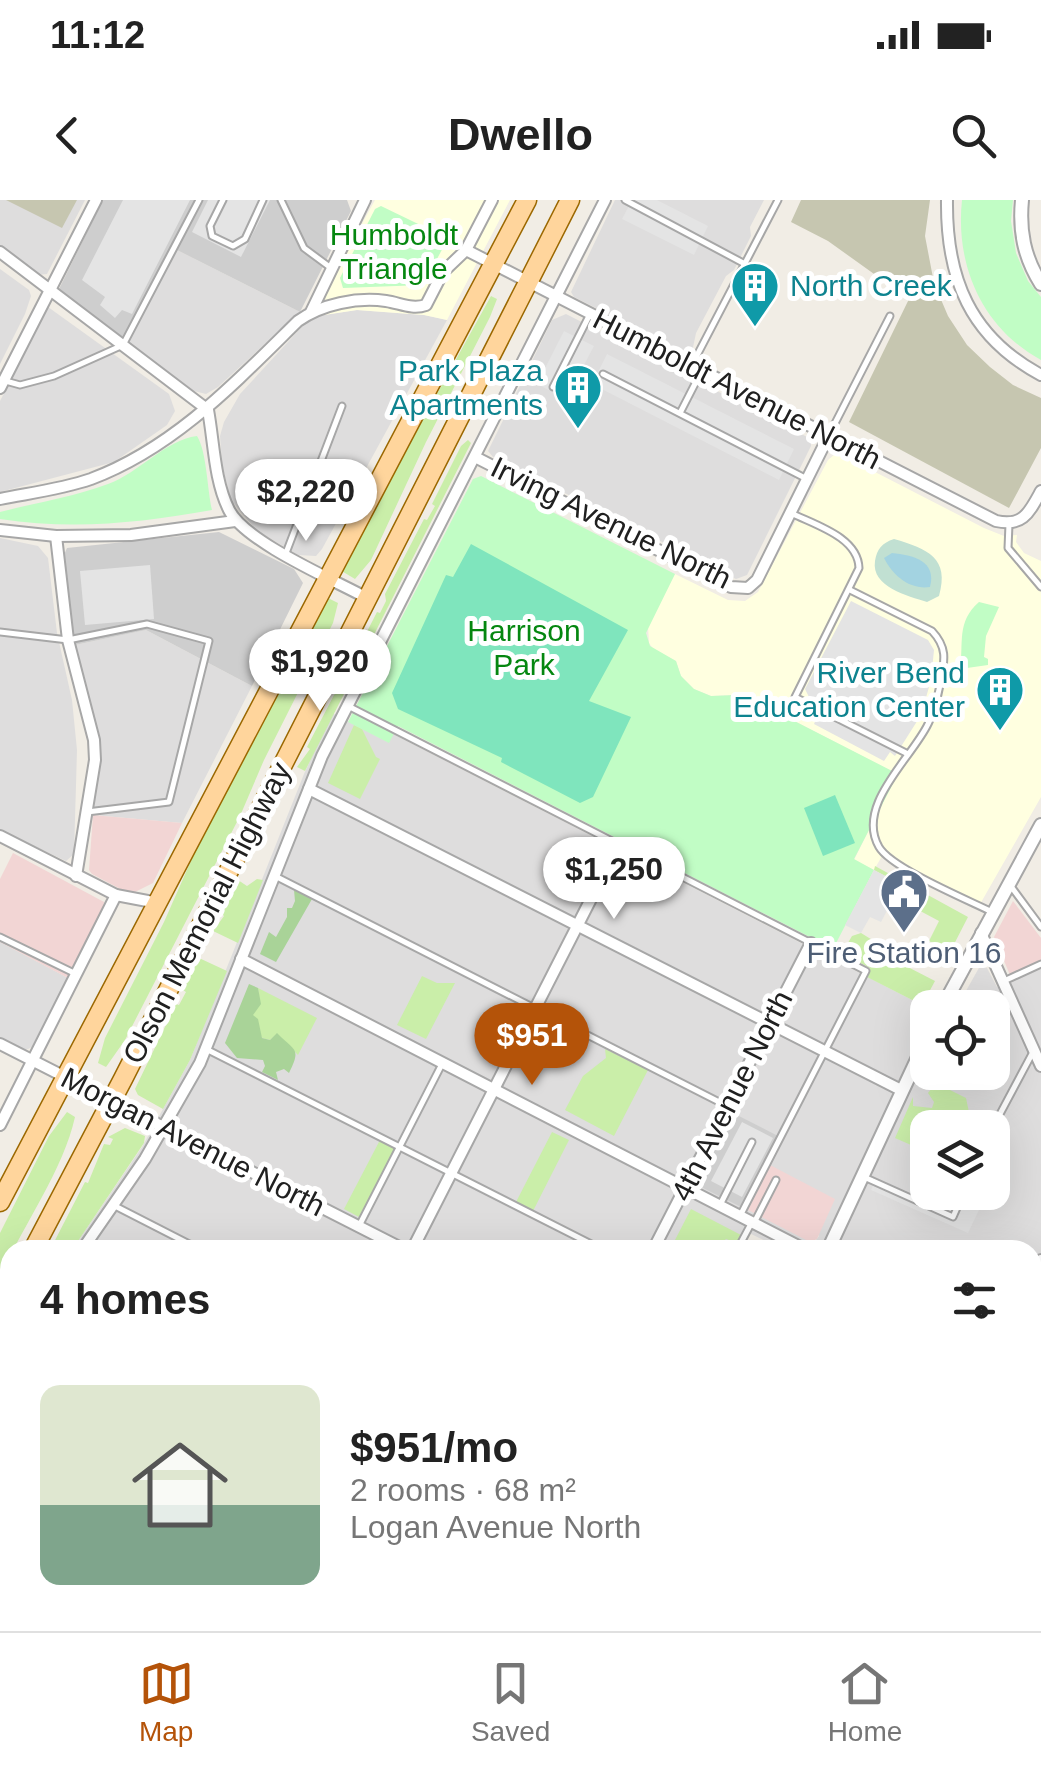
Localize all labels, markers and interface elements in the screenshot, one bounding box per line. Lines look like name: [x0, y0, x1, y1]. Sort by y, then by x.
text: 11:12: [50, 14, 145, 56]
icon: back: [40, 108, 95, 163]
icon: search: [946, 108, 1001, 163]
text: Dwello: [448, 109, 593, 160]
park label: Humboldt Triangle: [330, 218, 459, 285]
building icon: North Creek: [729, 260, 781, 328]
place label: North Creek: [790, 269, 953, 302]
street label: Humboldt Avenue North: [588, 302, 886, 475]
place label: Park Plaza Apartments: [390, 354, 543, 421]
building icon: Park Plaza Apartments: [552, 362, 604, 430]
street label: Irving Avenue North: [486, 450, 737, 595]
pin: $2,220: [225, 459, 387, 544]
text: $2,220: [257, 473, 355, 509]
park label: Harrison Park: [467, 614, 581, 681]
pin: $1,920: [239, 629, 401, 714]
text: $1,920: [271, 643, 369, 679]
place label: River Bend Education Center: [733, 656, 965, 723]
building icon: River Bend Education Center: [974, 664, 1026, 732]
street label: Olson Memorial Highway: [116, 757, 297, 1069]
pin: $1,250: [533, 837, 695, 922]
text: $1,250: [565, 851, 663, 887]
public building icon: Fire Station 16: [878, 866, 930, 934]
place label: Fire Station 16: [806, 936, 1002, 969]
street label: 4th Avenue North: [664, 985, 799, 1206]
map controls: [910, 990, 1010, 1210]
button: locate: [910, 990, 1010, 1090]
pin: $951: [473, 1003, 591, 1088]
text: $951: [496, 1017, 568, 1053]
street label: Morgan Avenue North: [56, 1061, 330, 1222]
button: layers: [910, 1110, 1010, 1210]
icon: filters: [947, 1273, 1002, 1328]
text: 4 homes: [40, 1276, 210, 1323]
text: $951/mo: [350, 1424, 518, 1471]
icon: home: [120, 1425, 240, 1545]
text: 2 rooms · 68 m²: [350, 1472, 576, 1508]
text: Logan Avenue North: [350, 1509, 641, 1545]
tab: Map: [139, 1656, 194, 1748]
tab: Saved: [471, 1656, 550, 1748]
tab: Home: [828, 1656, 902, 1748]

